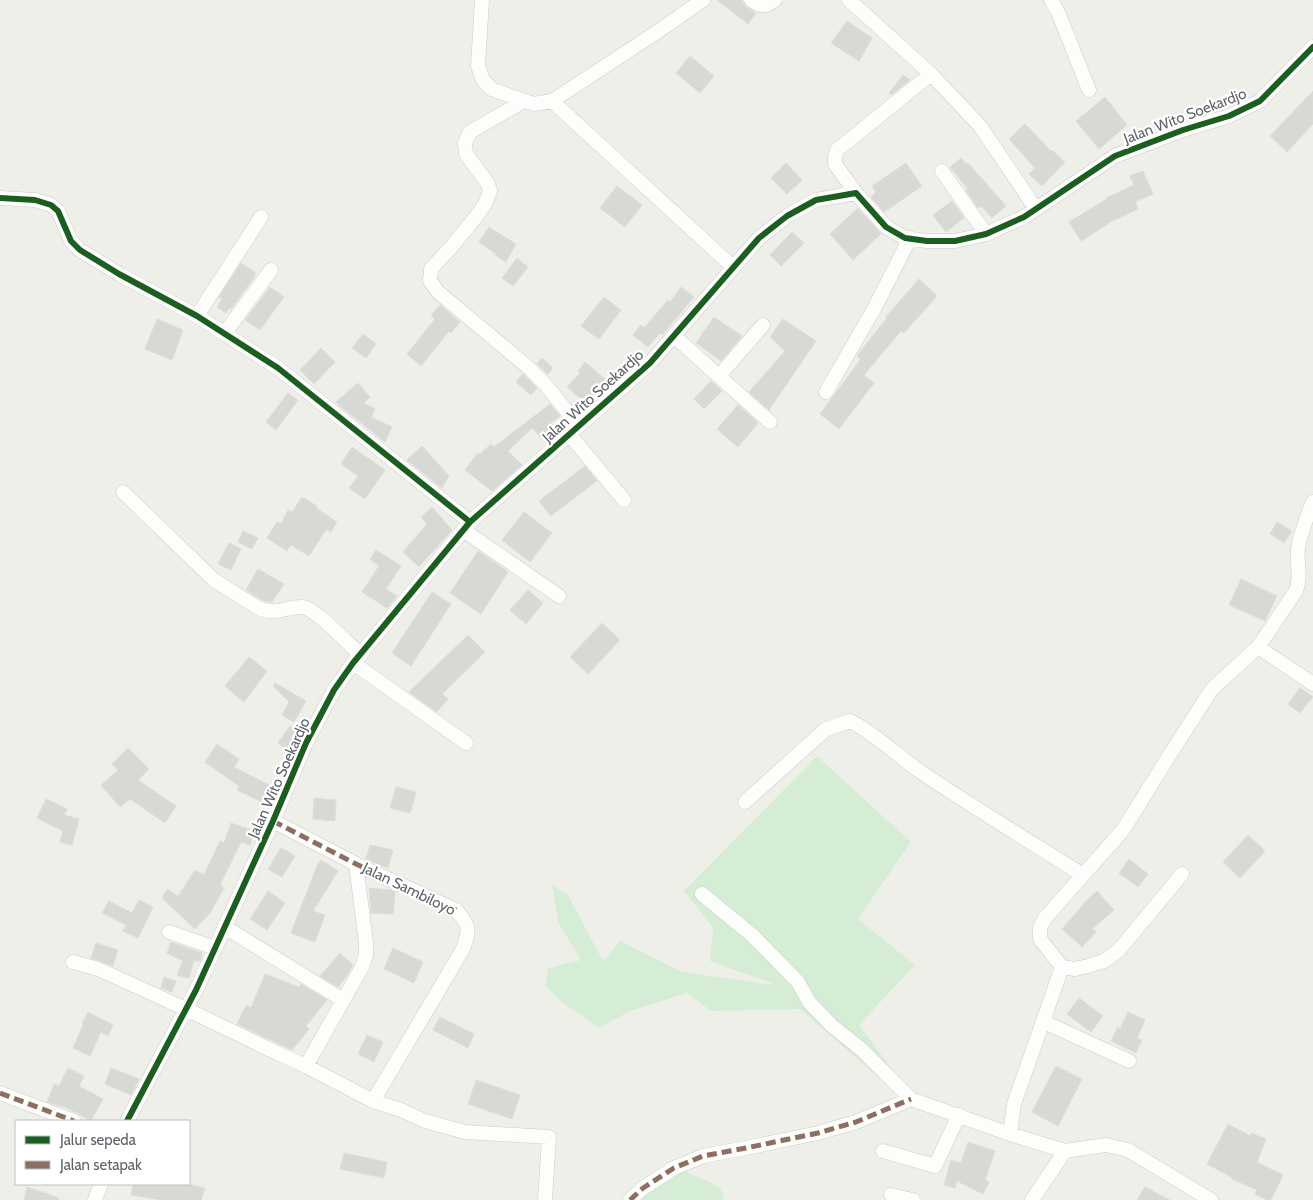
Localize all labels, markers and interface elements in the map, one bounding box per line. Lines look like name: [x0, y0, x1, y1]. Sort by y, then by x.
street label: Jalan Wito Soekardjo: [1120, 84, 1249, 148]
street label: Jalan Wito Soekardjo: [538, 346, 647, 447]
street label: Jalan Wito Soekardjo: [244, 715, 314, 842]
street label: Jalan Sambiloyo: [359, 858, 458, 919]
legend: [15, 1120, 190, 1185]
text: Jalur sepeda: [59, 1131, 137, 1149]
text: Jalan setapak: [59, 1156, 142, 1174]

